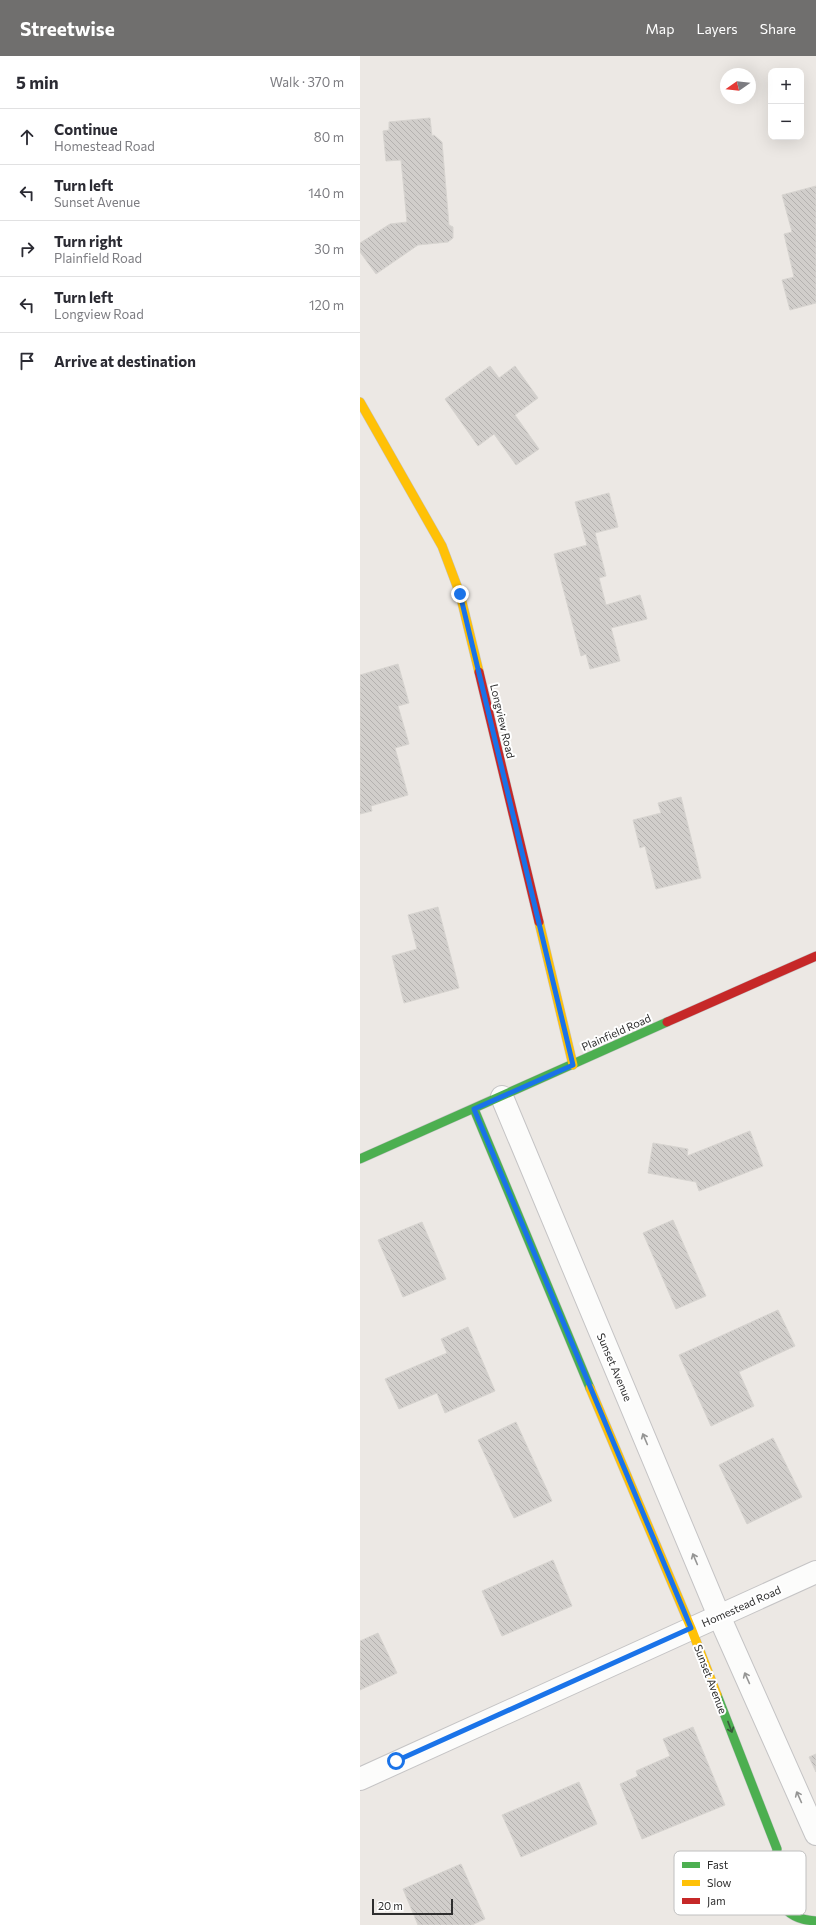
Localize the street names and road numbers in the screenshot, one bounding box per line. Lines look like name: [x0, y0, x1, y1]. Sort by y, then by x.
street label: Longview Road: [488, 683, 518, 759]
street label: Plainfield Road: [579, 1011, 653, 1053]
street label: Sunset Avenue: [595, 1331, 635, 1403]
street label: Homestead Road: [699, 1583, 783, 1629]
street label: Sunset Avenue: [692, 1643, 730, 1716]

